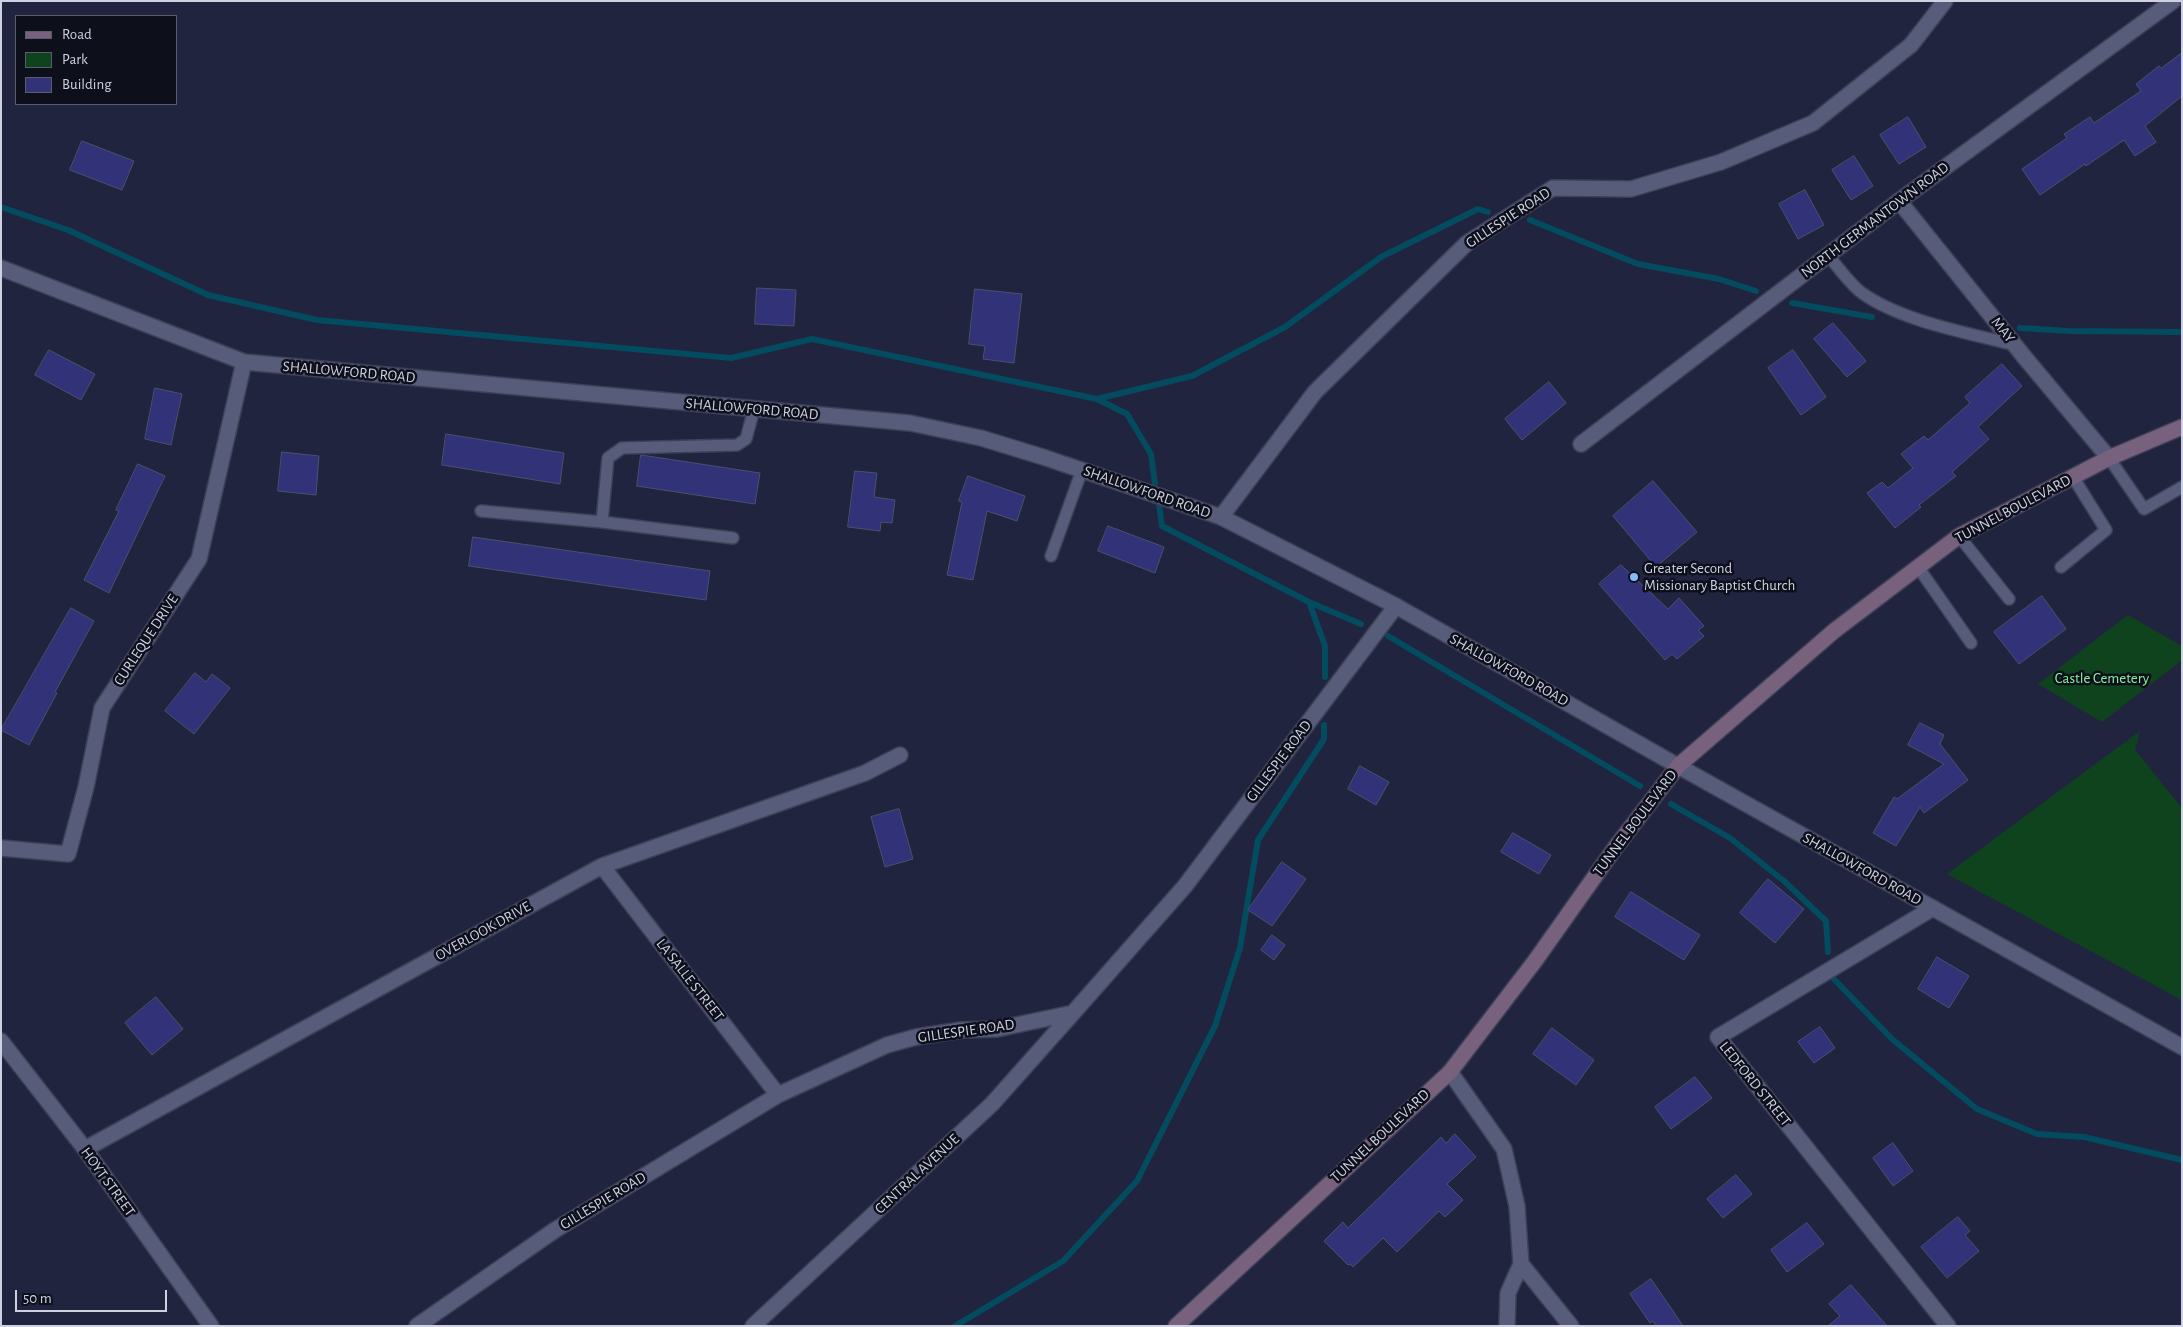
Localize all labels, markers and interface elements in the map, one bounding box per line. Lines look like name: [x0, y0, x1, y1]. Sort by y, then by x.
legend: [15, 15, 178, 105]
text: Road: [62, 27, 92, 42]
text: Park: [62, 52, 88, 67]
text: Building: [62, 77, 112, 92]
street label: NORTH GERMANTOWN ROAD: [1798, 159, 1952, 281]
street label: GILLESPIE ROAD: [1462, 184, 1554, 252]
street label: MAY: [1987, 314, 2019, 346]
street label: SHALLOWFORD ROAD: [282, 357, 416, 387]
street label: SHALLOWFORD ROAD: [685, 394, 819, 424]
street label: SHALLOWFORD ROAD: [1081, 462, 1213, 522]
street label: TUNNEL BOULEVARD: [1952, 471, 2074, 547]
place label: Greater Second Missionary Baptist Church: [1644, 559, 1795, 594]
marker: Greater Second Missionary Baptist Church: [1628, 571, 1640, 583]
street label: CURLEQUE DRIVE: [110, 591, 182, 689]
street label: SHALLOWFORD ROAD: [1446, 630, 1572, 710]
park label: Castle Cemetery: [2055, 669, 2149, 687]
street label: GILLESPIE ROAD: [1243, 717, 1315, 805]
street label: TUNNEL BOULEVARD: [1589, 766, 1681, 880]
street label: SHALLOWFORD ROAD: [1799, 829, 1925, 909]
street label: OVERLOOK DRIVE: [432, 897, 534, 965]
street label: LA SALLE STREET: [652, 935, 728, 1025]
street label: GILLESPIE ROAD: [917, 1015, 1015, 1047]
street label: LEDFORD STREET: [1715, 1038, 1795, 1130]
street label: TUNNEL BOULEVARD: [1327, 1086, 1433, 1186]
street label: CENTRAL AVENUE: [871, 1130, 963, 1218]
street label: HOYT STREET: [77, 1144, 139, 1220]
street label: GILLESPIE ROAD: [557, 1168, 649, 1234]
scale bar: [18, 1280, 170, 1312]
text: 50 m: [23, 1291, 52, 1306]

